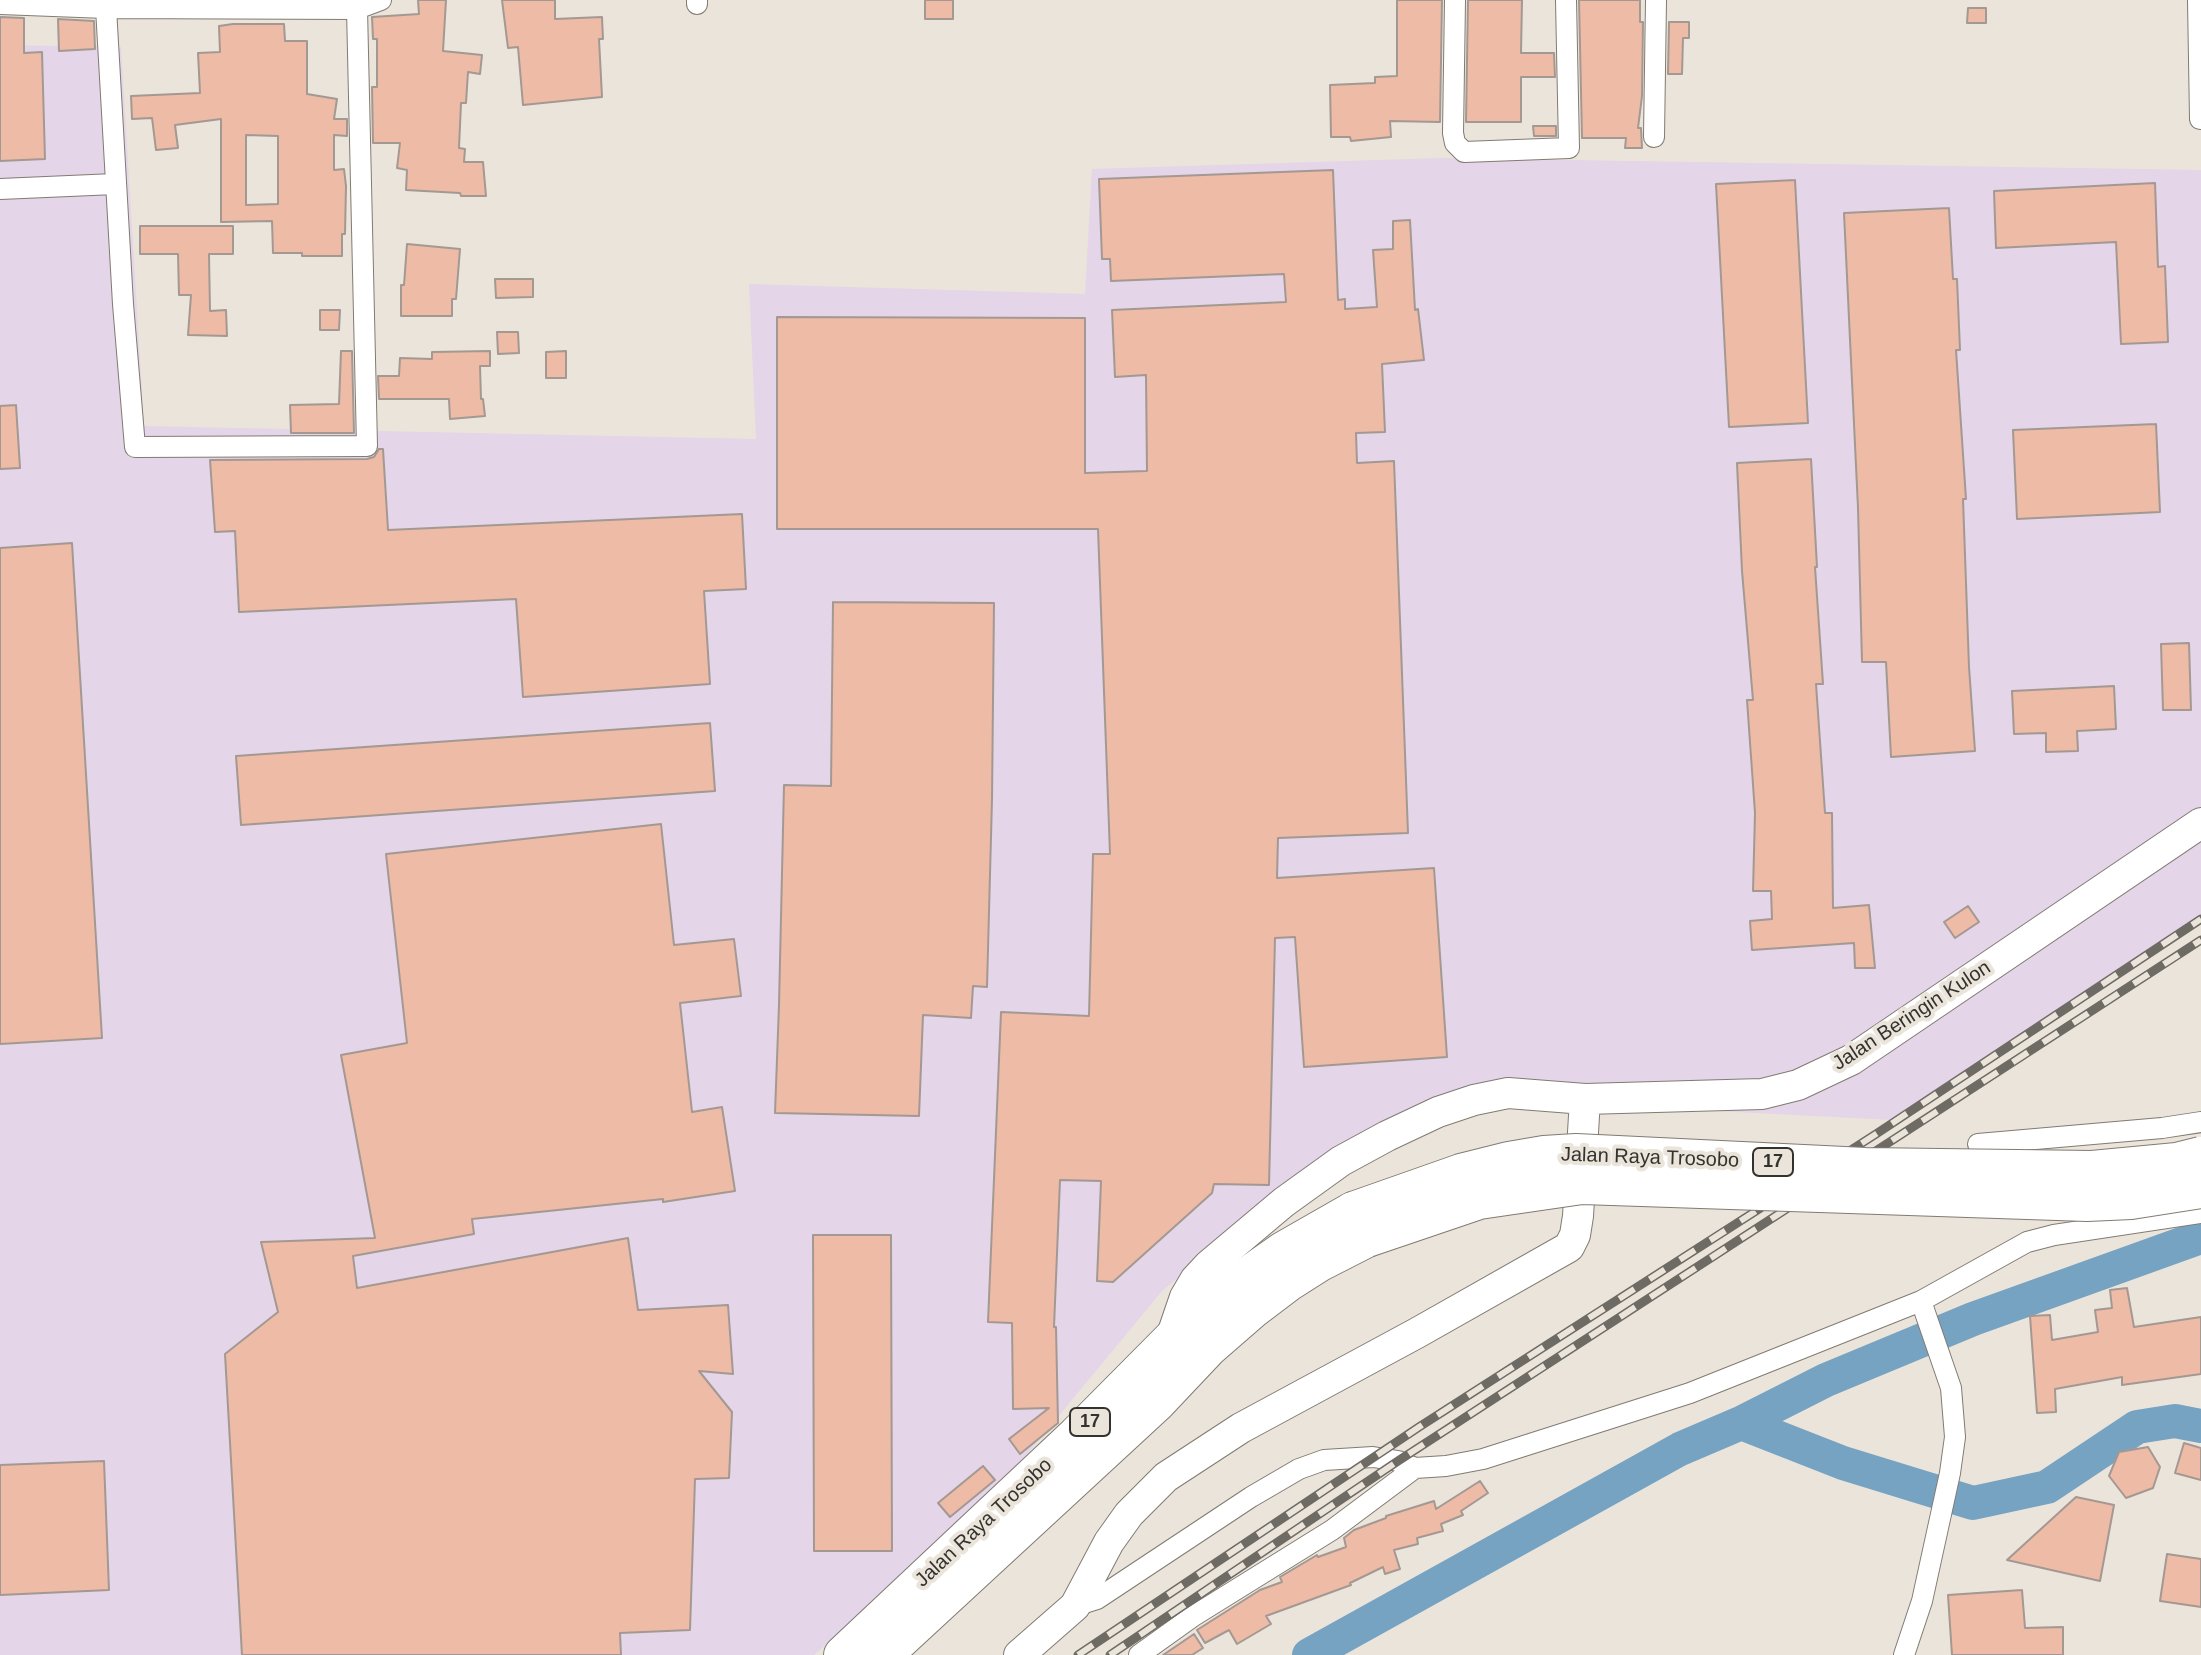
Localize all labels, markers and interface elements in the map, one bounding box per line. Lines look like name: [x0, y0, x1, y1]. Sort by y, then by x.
street label: Jalan Beringin Kulon: [1829, 956, 1995, 1076]
street label: Jalan Raya Trosobo: [1561, 1143, 1739, 1173]
road number: 17: [1753, 1148, 1793, 1176]
road number: 17: [1070, 1408, 1110, 1436]
street label: Jalan Raya Trosobo: [911, 1453, 1057, 1593]

